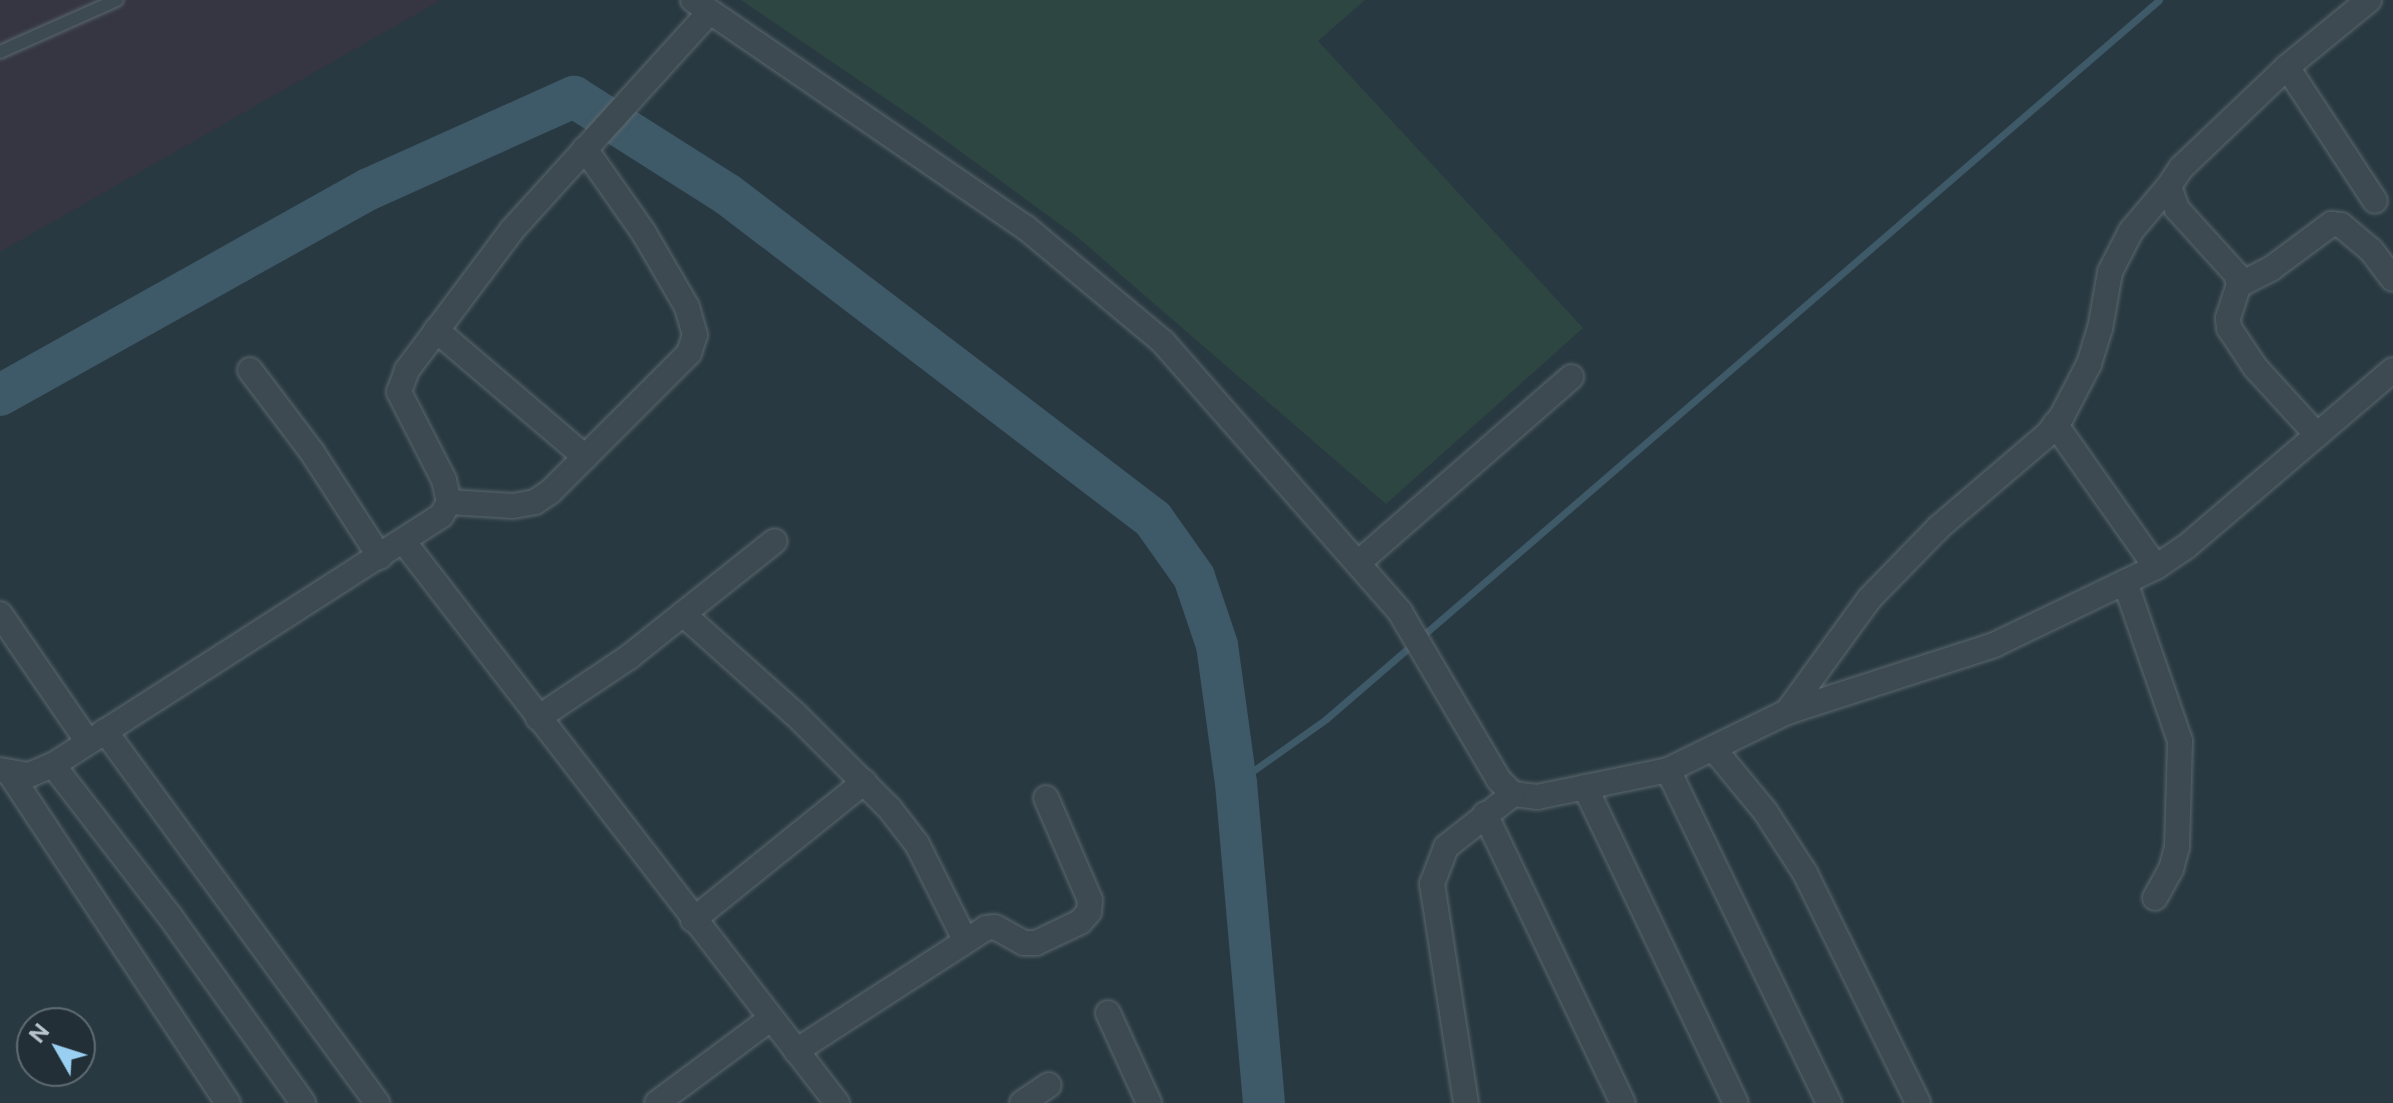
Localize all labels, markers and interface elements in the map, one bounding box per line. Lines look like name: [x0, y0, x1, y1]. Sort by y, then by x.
north arrow: [16, 1007, 96, 1087]
text: N: [23, 1018, 54, 1048]

